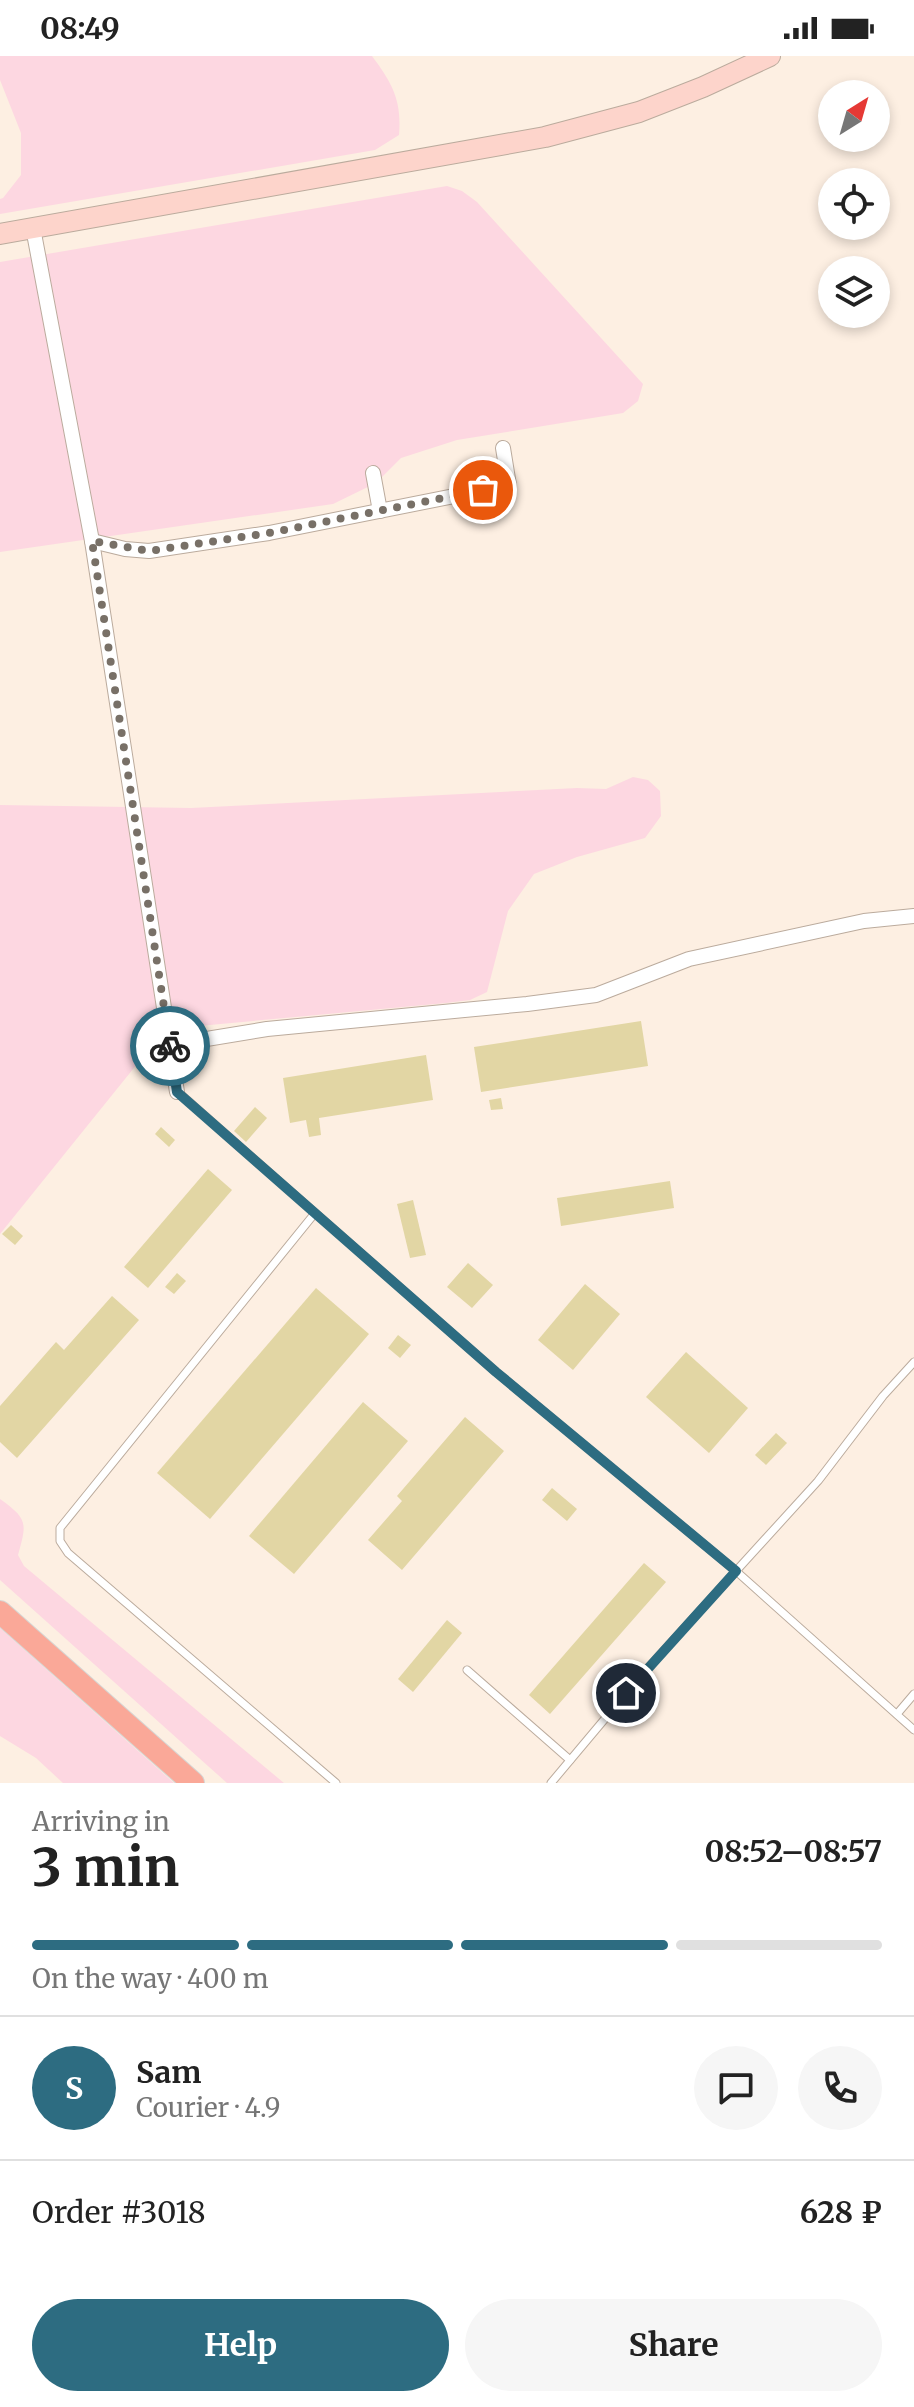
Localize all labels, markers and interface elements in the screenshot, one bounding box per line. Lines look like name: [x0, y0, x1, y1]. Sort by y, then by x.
text: 08:49: [40, 9, 120, 47]
north arrow: [818, 80, 890, 152]
map controls: [818, 80, 890, 328]
button: locate: [818, 168, 890, 240]
button: layers: [818, 256, 890, 328]
pin: [449, 456, 517, 524]
icon: bag: [461, 468, 505, 512]
courier: [130, 1006, 210, 1086]
icon: bike: [148, 1024, 192, 1068]
pin: [592, 1659, 660, 1727]
icon: home: [604, 1671, 648, 1715]
text: Arriving in: [32, 1805, 170, 1838]
text: 08:52–08:57: [704, 1832, 882, 1870]
text: 3 min: [32, 1835, 179, 1900]
text: On the way · 400 m: [32, 1962, 268, 1995]
button: chat: [694, 2046, 778, 2130]
button: phone: [798, 2046, 882, 2130]
text: Sam: [136, 2053, 201, 2091]
text: S: [65, 2069, 83, 2107]
text: Courier · 4.9: [136, 2091, 280, 2124]
text: Order #3018: [32, 2193, 206, 2231]
text: 628 ₽: [800, 2193, 882, 2231]
button: Help: [32, 2299, 449, 2391]
button: Share: [465, 2299, 882, 2391]

